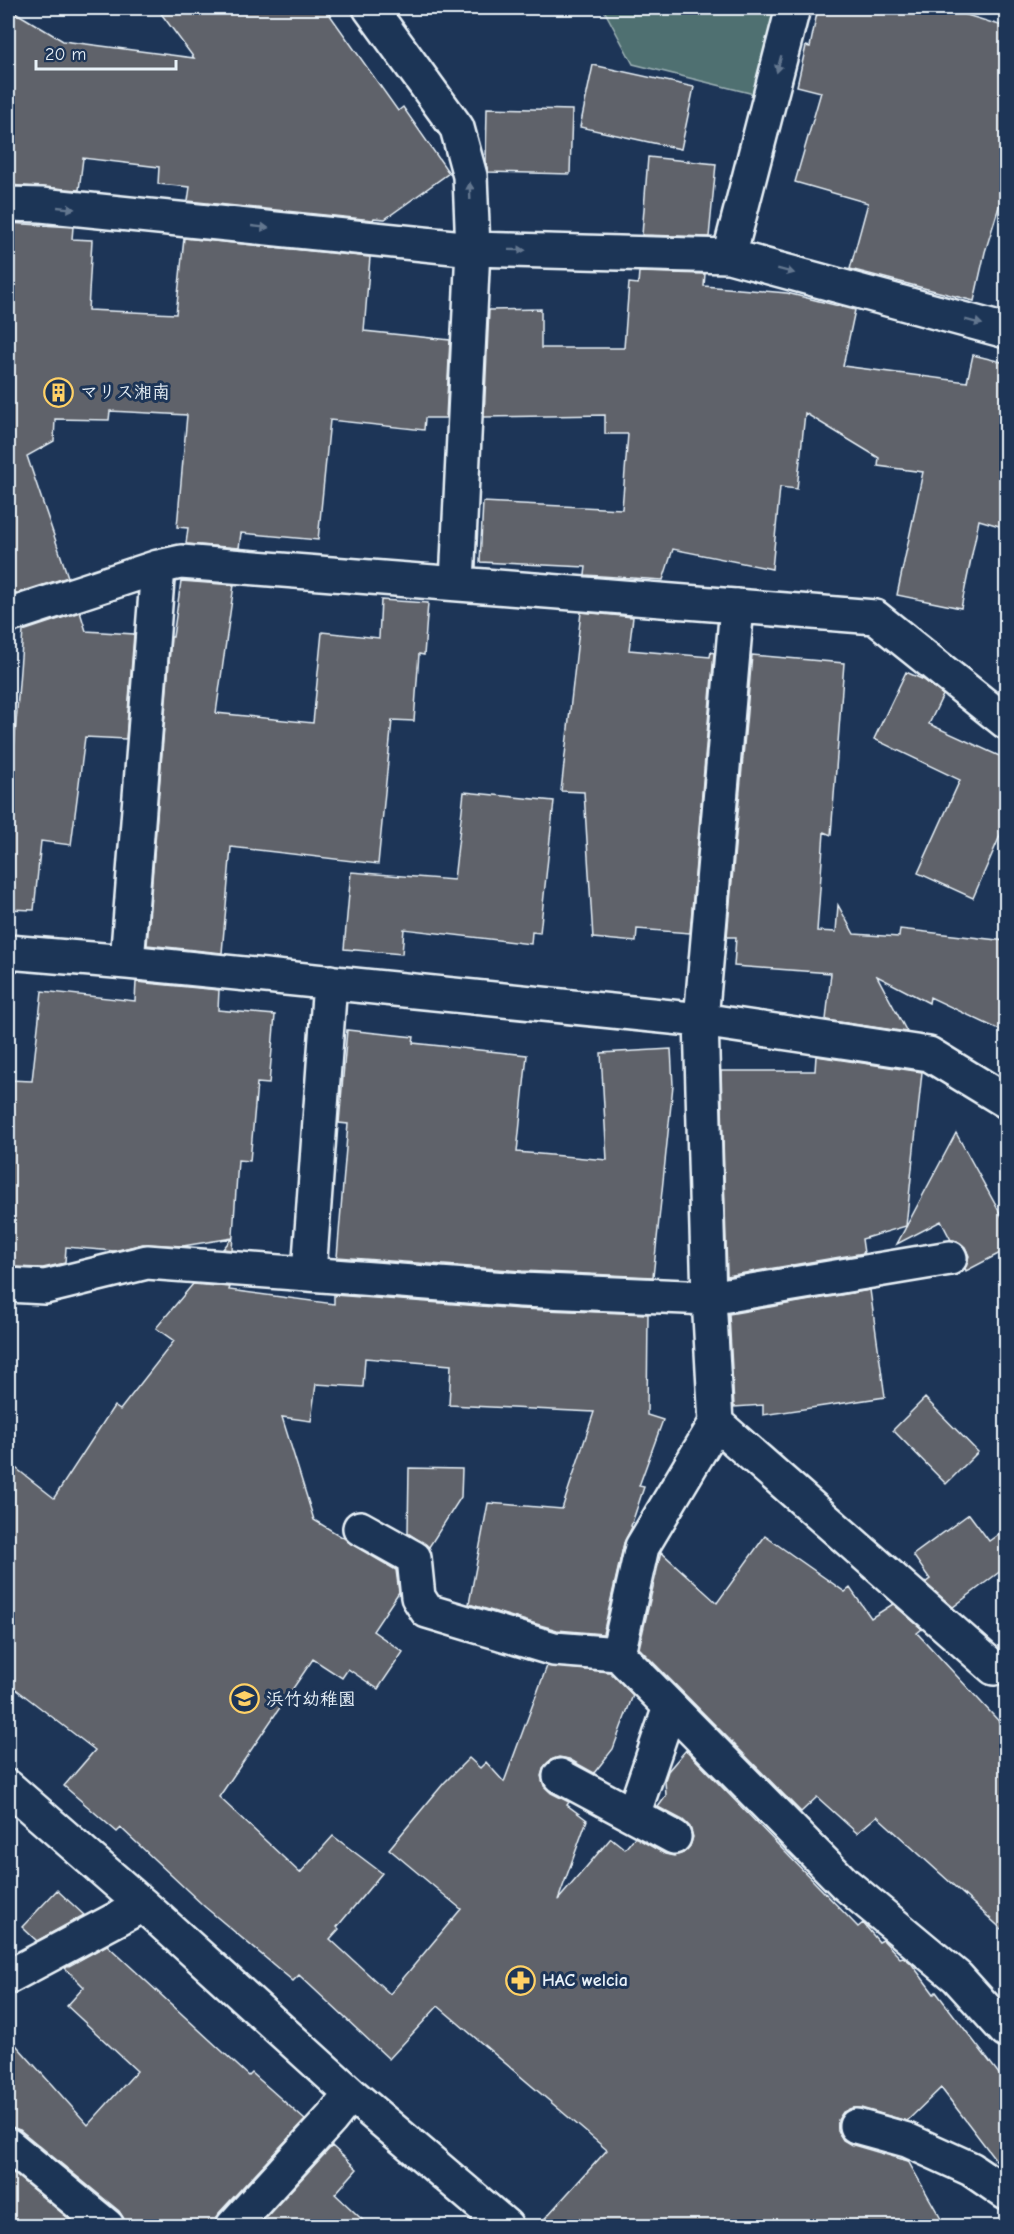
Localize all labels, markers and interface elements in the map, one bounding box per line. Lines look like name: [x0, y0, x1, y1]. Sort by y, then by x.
scale bar: [36, 33, 176, 71]
text: 20 m: [45, 44, 86, 65]
one-way arrow: [773, 55, 783, 73]
one-way arrow: [466, 181, 475, 200]
one-way arrow: [56, 203, 75, 213]
one-way arrow: [250, 222, 269, 232]
one-way arrow: [507, 246, 526, 255]
one-way arrow: [777, 267, 795, 276]
one-way arrow: [965, 318, 983, 327]
building icon: マリス湘南: [43, 376, 75, 408]
place label: マリス湘南: [80, 382, 170, 403]
school or university icon: 浜竹幼稚園: [229, 1683, 261, 1715]
place label: 浜竹幼稚園: [266, 1689, 356, 1710]
pharmacy icon: HAC welcia: [505, 1964, 537, 1996]
place label: HAC welcia: [542, 1970, 628, 1991]

